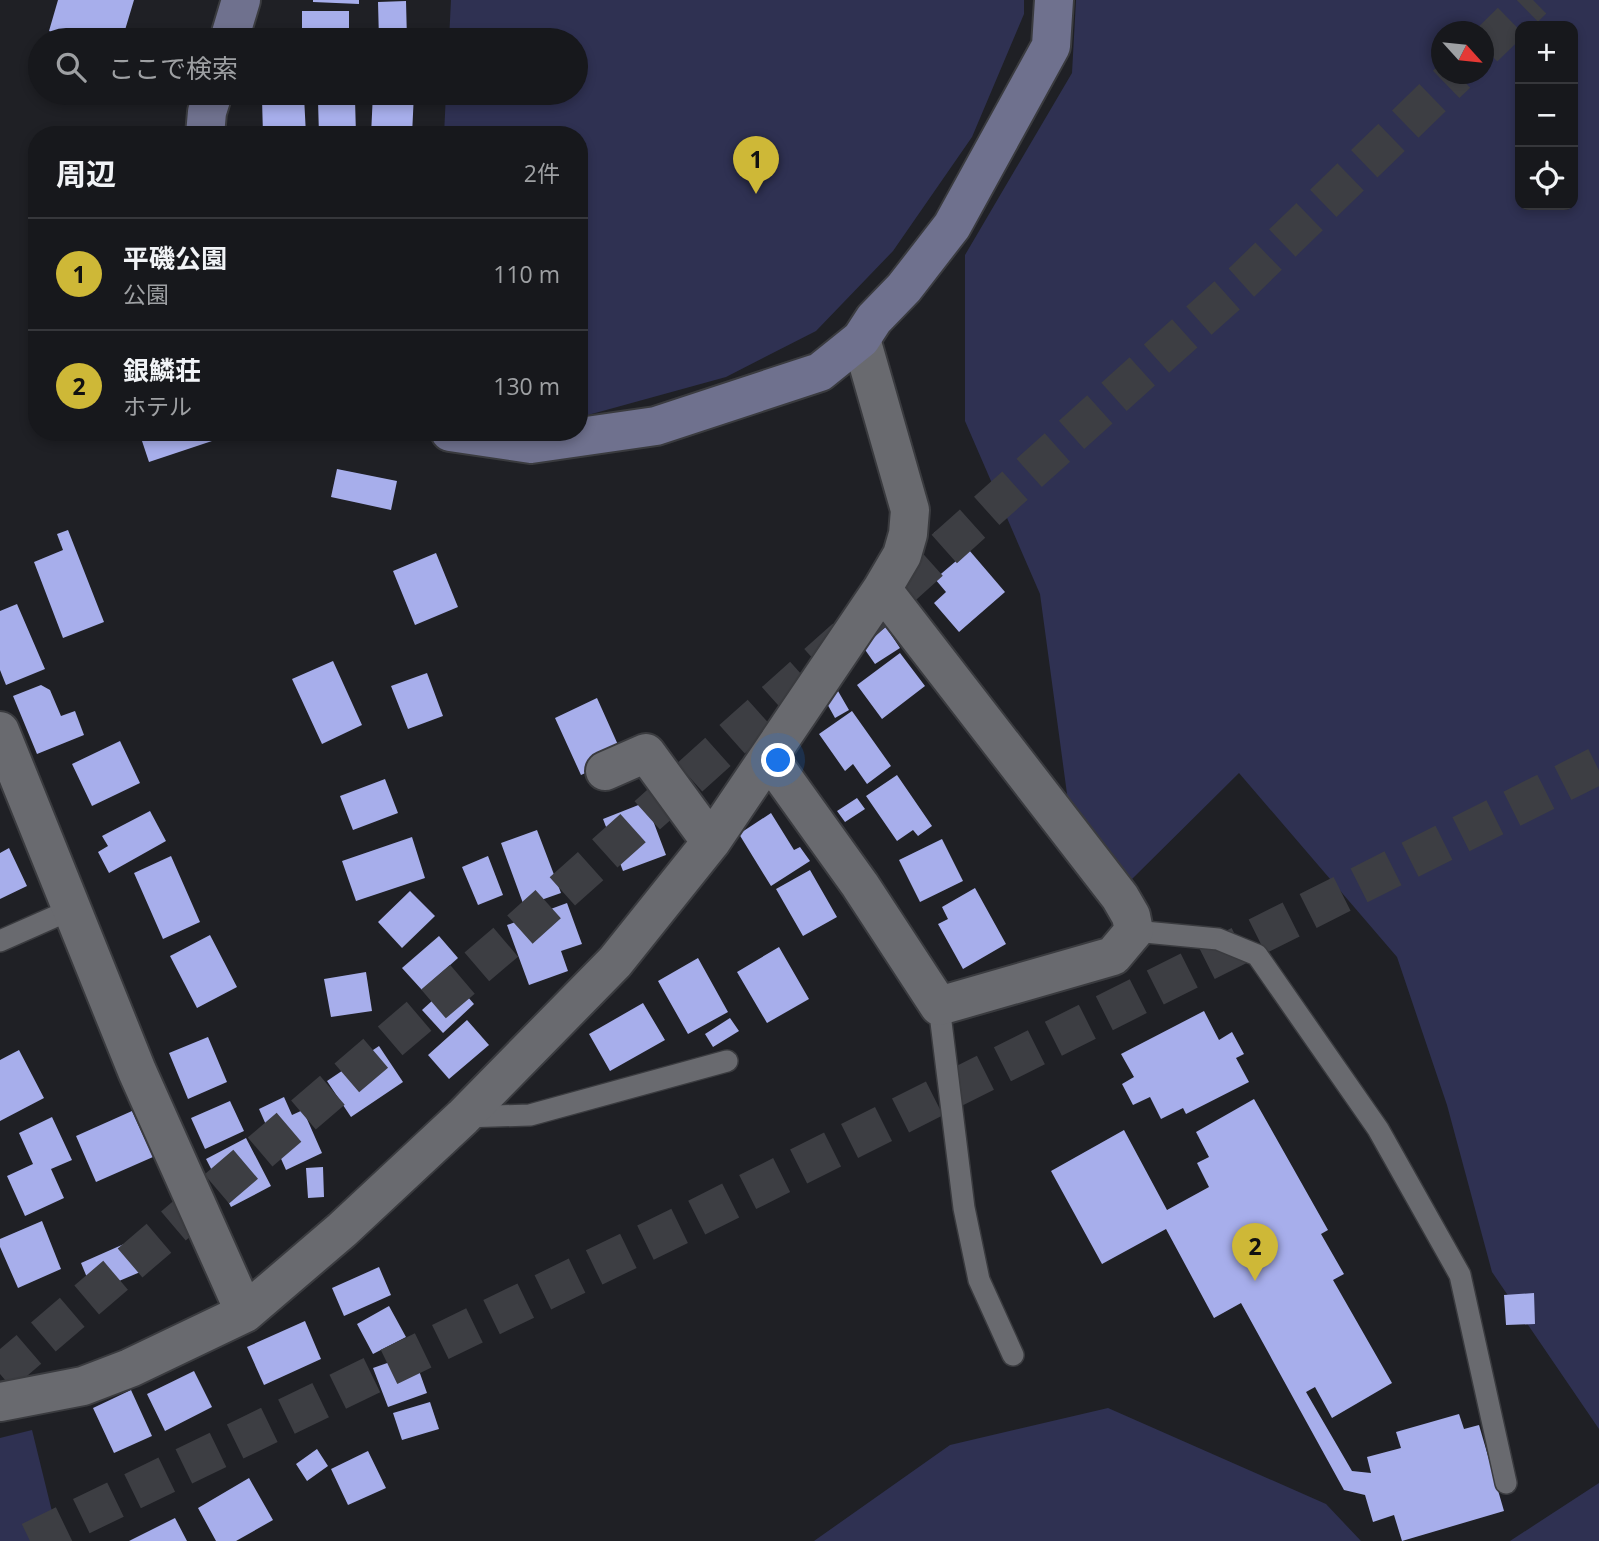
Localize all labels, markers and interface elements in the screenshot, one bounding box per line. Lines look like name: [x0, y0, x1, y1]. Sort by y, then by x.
north arrow: [1431, 21, 1494, 84]
map controls: [1515, 21, 1578, 210]
button: +: [1515, 21, 1578, 84]
search box: [28, 28, 588, 105]
icon: search: [52, 48, 90, 86]
text: ここで検索: [108, 50, 238, 86]
button: −: [1515, 84, 1578, 147]
pin: 1: [733, 136, 779, 194]
button: locate: [1515, 147, 1578, 210]
text: 周辺: [56, 153, 116, 194]
text: 2件: [524, 157, 560, 189]
text: 平磯公園: [123, 240, 227, 276]
text: 1: [72, 258, 86, 290]
text: 110 m: [493, 258, 560, 290]
text: 公園: [123, 278, 169, 310]
text: 銀鱗荘: [123, 352, 201, 388]
text: 2: [72, 370, 86, 402]
text: 130 m: [493, 370, 560, 402]
text: ホテル: [123, 390, 192, 422]
your location: [761, 743, 795, 777]
pin: 2: [1232, 1223, 1278, 1281]

